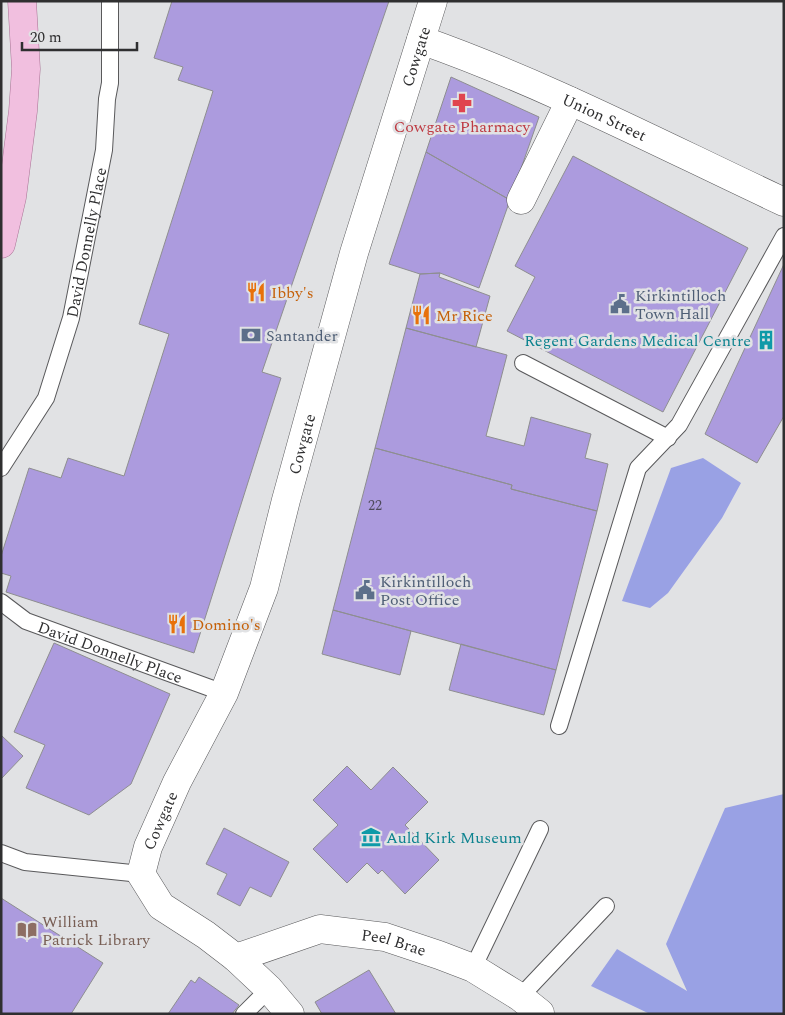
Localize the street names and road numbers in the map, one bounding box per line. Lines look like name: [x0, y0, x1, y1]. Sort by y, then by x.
street label: Cowgate: [396, 23, 437, 90]
street label: Union Street: [558, 88, 651, 148]
street label: David Donnelly Place: [60, 165, 113, 320]
street label: Cowgate: [283, 411, 322, 477]
street label: David Donnelly Place: [34, 615, 186, 690]
street label: Cowgate: [137, 788, 184, 854]
street label: Peel Brae: [360, 923, 429, 963]

